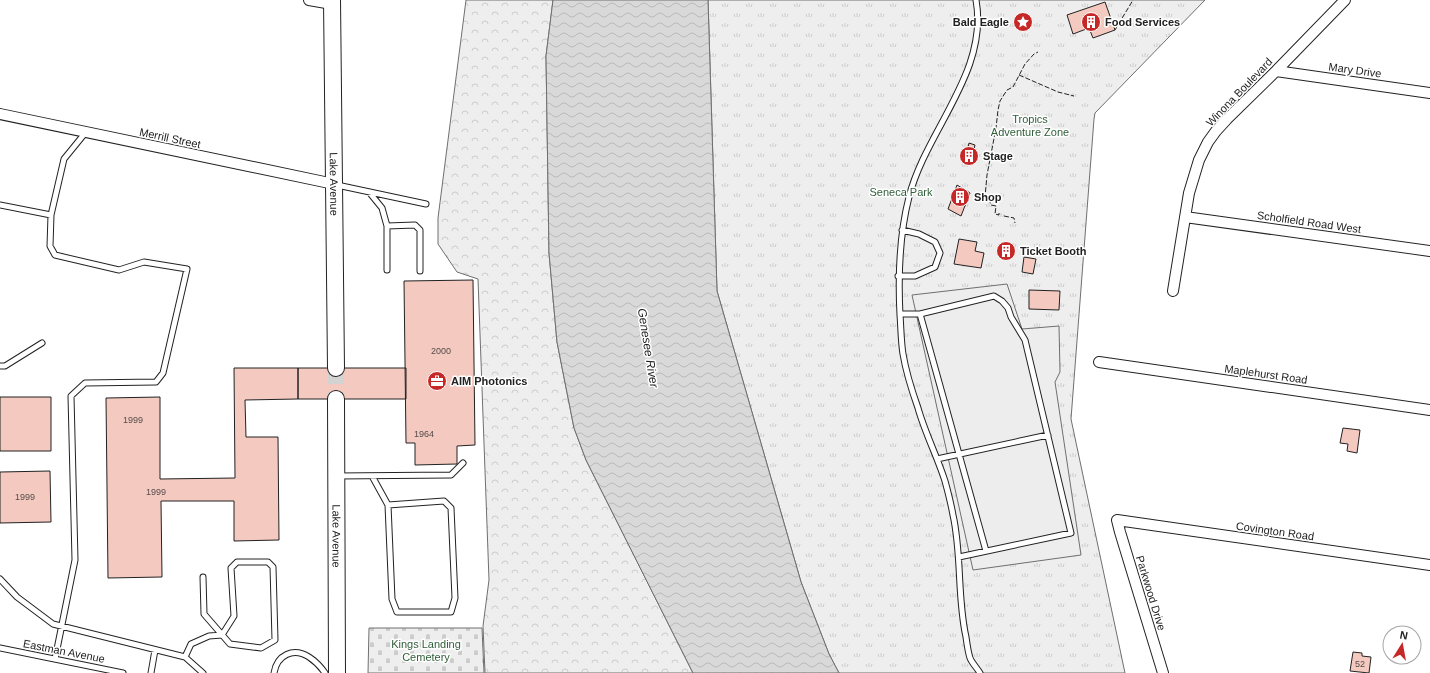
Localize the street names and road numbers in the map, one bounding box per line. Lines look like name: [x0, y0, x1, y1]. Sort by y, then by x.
street label: Winona Boulevard: [1203, 56, 1275, 128]
street label: Mary Drive: [1328, 60, 1382, 80]
street label: Merrill Street: [138, 126, 202, 150]
street label: Lake Avenue: [328, 152, 340, 216]
street label: Scholfield Road West: [1256, 209, 1362, 235]
street label: Maplehurst Road: [1224, 362, 1308, 386]
street label: Lake Avenue: [330, 504, 343, 568]
street label: Covington Road: [1235, 520, 1315, 542]
street label: Parkwood Drive: [1134, 554, 1168, 632]
street label: Eastman Avenue: [22, 637, 106, 665]

